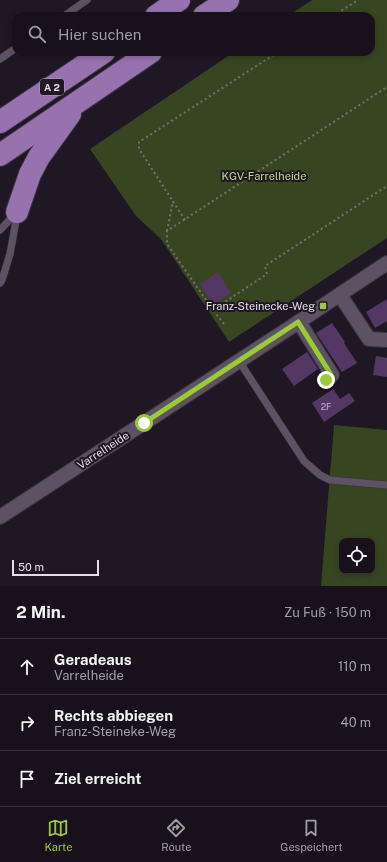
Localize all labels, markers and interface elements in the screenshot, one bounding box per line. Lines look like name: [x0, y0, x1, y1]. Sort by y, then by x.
search box: [12, 12, 375, 56]
icon: search: [26, 23, 48, 45]
text: Hier suchen: [58, 26, 141, 43]
road number: A 2: [40, 79, 64, 95]
park label: KGV-Farrelheide: [222, 170, 306, 182]
place label: Franz-Steinecke-Weg: [206, 300, 315, 312]
marker: Franz-Steinecke-Weg: [318, 301, 328, 311]
route end: [317, 371, 335, 389]
house number: 2F: [321, 401, 331, 412]
route start: [135, 414, 153, 432]
street label: Varrelheide: [75, 429, 131, 471]
map controls: [339, 538, 375, 574]
button: locate: [339, 538, 375, 574]
scale bar: [12, 558, 99, 577]
text: 50 m: [18, 561, 44, 573]
text: 2 Min.: [16, 602, 65, 622]
text: Zu Fuß · 150 m: [284, 605, 371, 620]
text: Geradeaus: [54, 651, 132, 668]
icon: ahead: [16, 656, 38, 678]
text: 110 m: [338, 659, 371, 674]
text: Varrelheide: [54, 668, 124, 683]
text: Rechts abbiegen: [54, 707, 173, 724]
icon: right: [16, 712, 38, 734]
text: 40 m: [340, 715, 371, 730]
text: Franz-Steineke-Weg: [54, 724, 176, 739]
icon: arrive: [16, 768, 38, 790]
text: Ziel erreicht: [54, 770, 141, 787]
tab: Karte: [44, 817, 72, 853]
tab: Route: [161, 817, 191, 853]
tab: Gespeichert: [280, 817, 343, 853]

